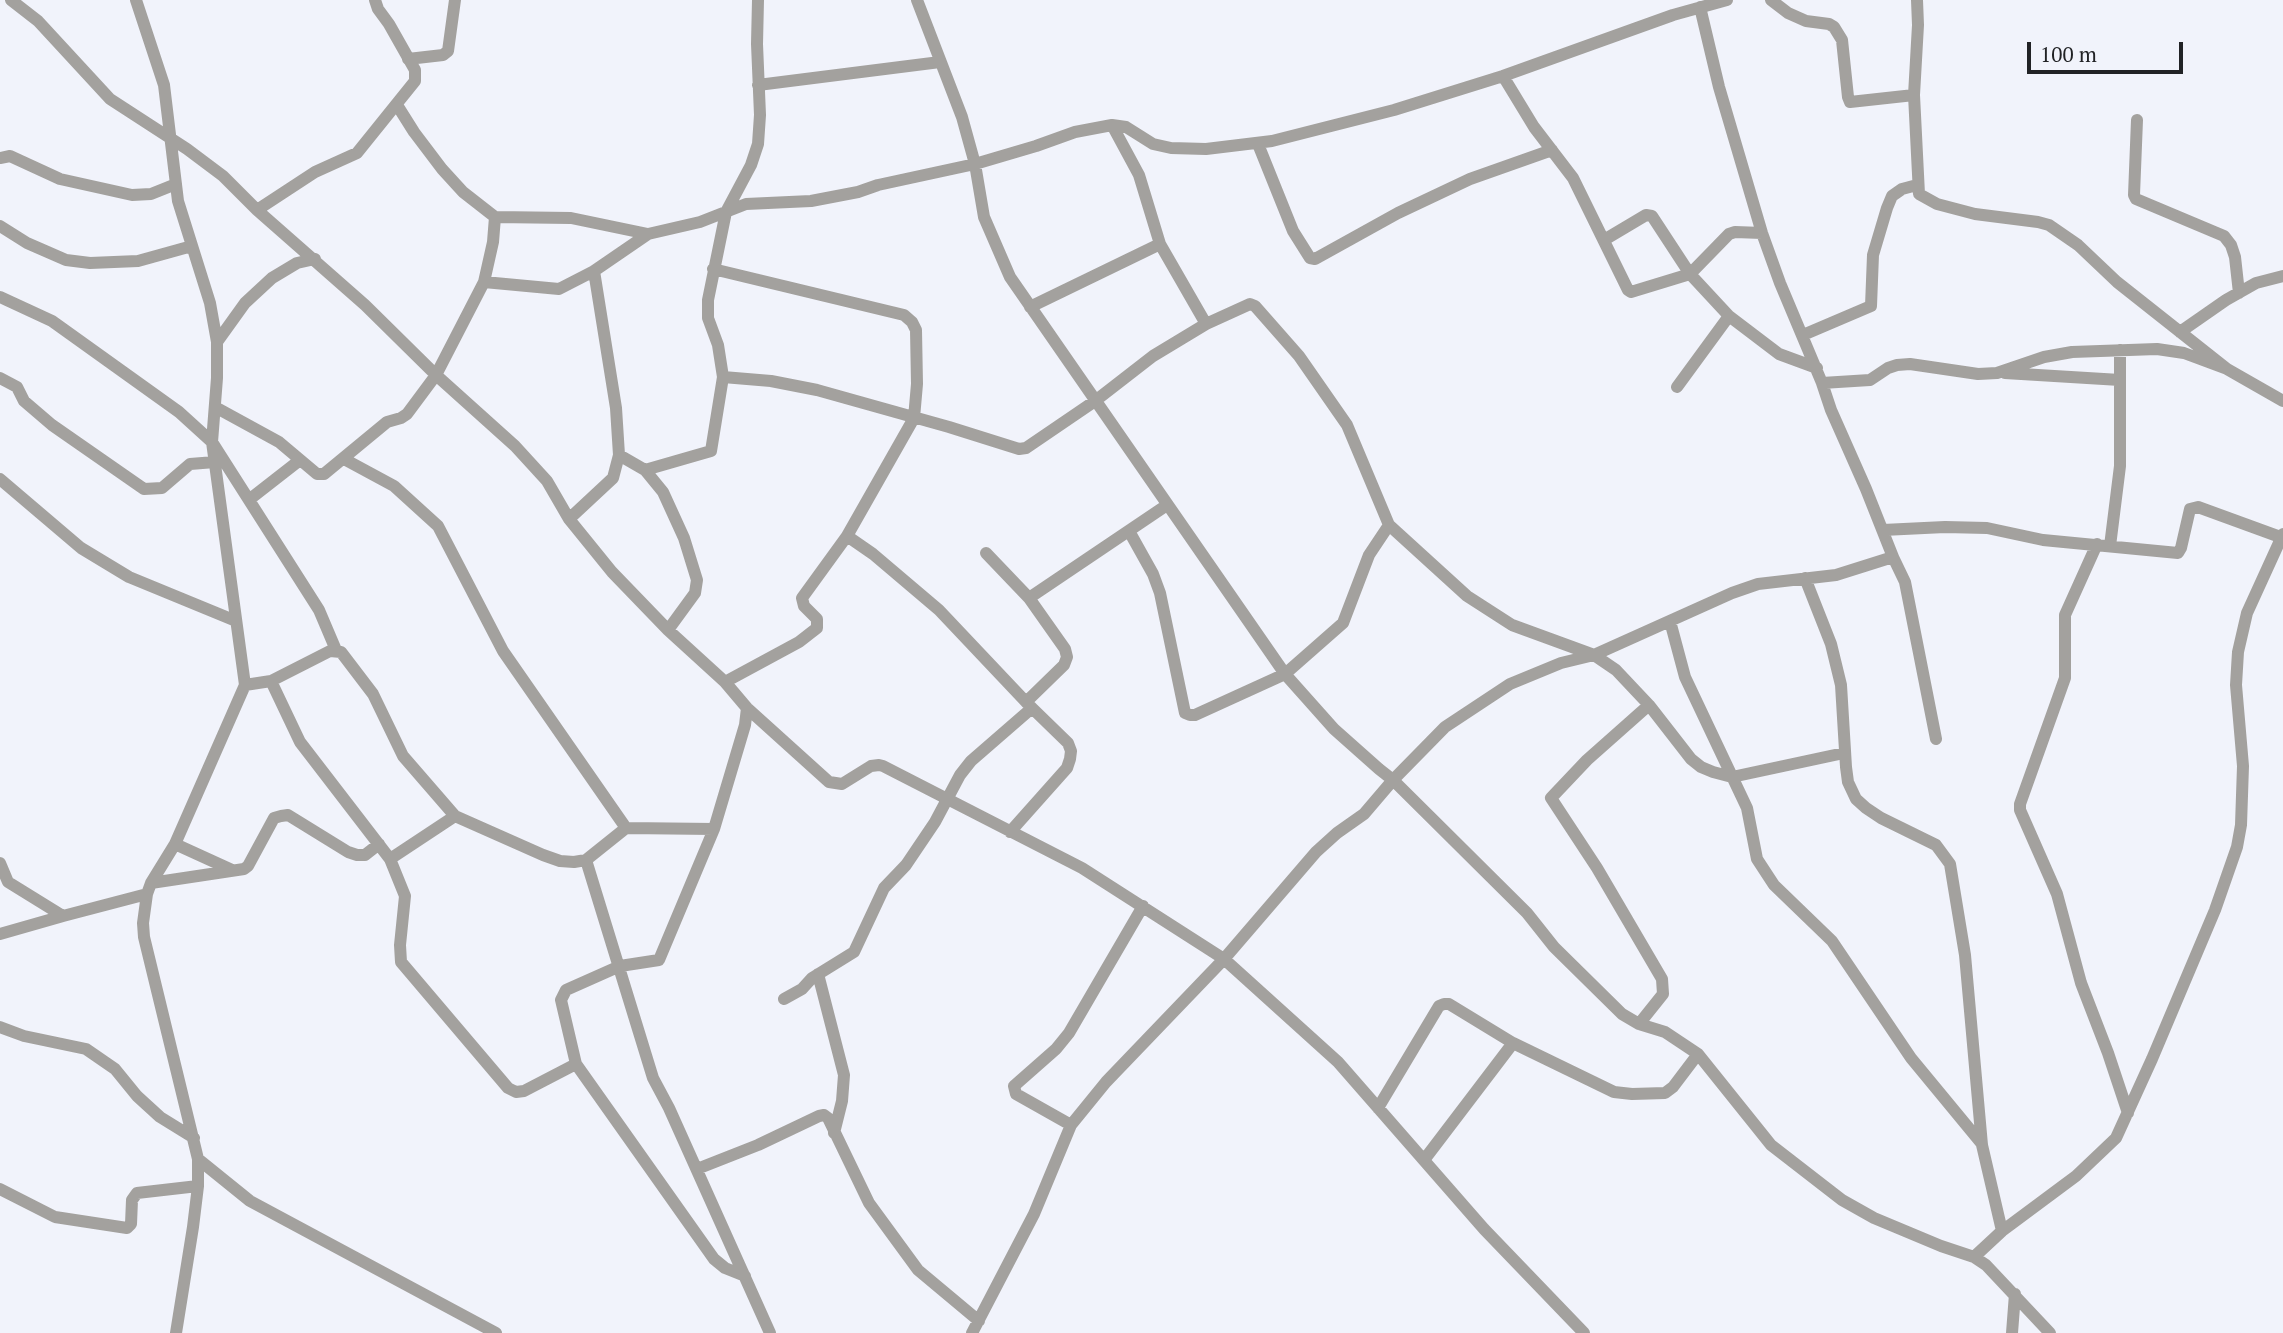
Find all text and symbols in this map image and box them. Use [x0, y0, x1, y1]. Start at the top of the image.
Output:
scale bar [2031, 28, 2187, 72]
text: 100 m [2040, 40, 2097, 68]

